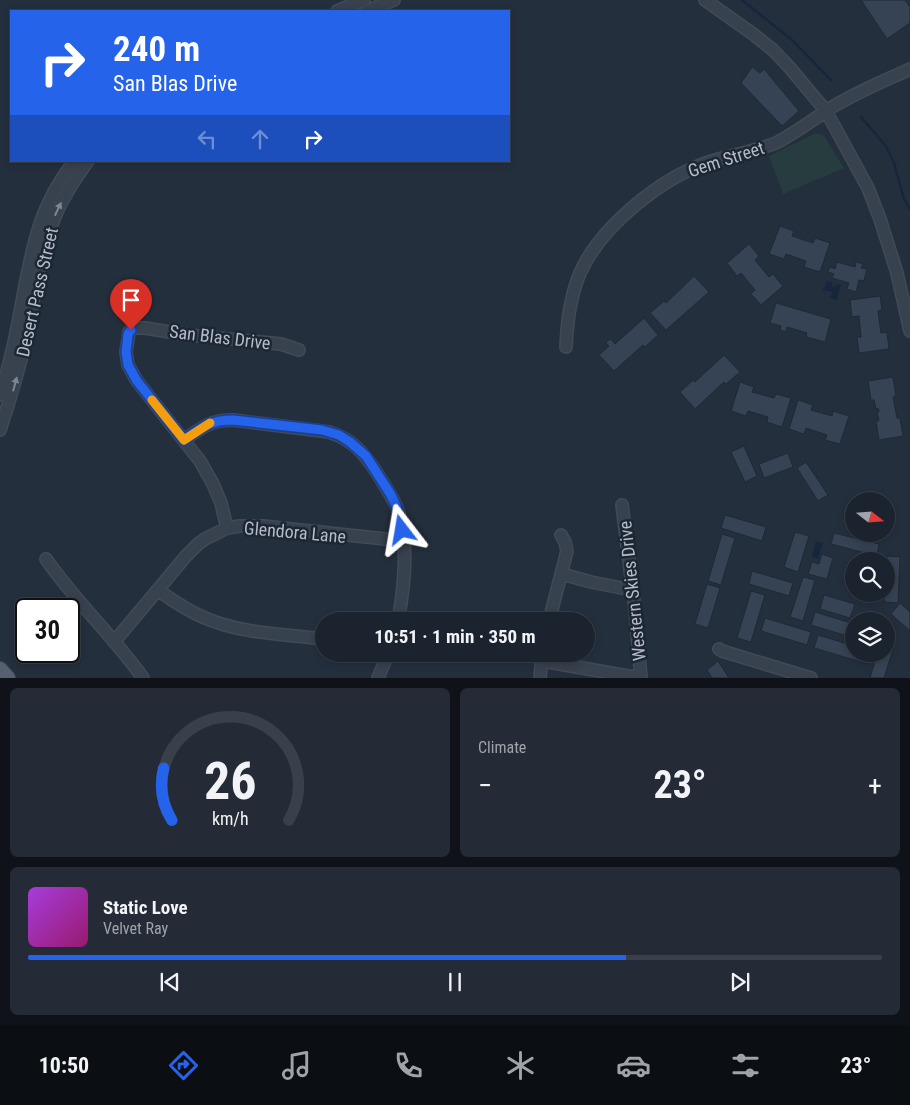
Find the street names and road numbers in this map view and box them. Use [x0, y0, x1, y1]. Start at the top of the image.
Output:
street label: Gem Street [685, 137, 767, 181]
street label: Desert Pass Street [12, 225, 62, 359]
street label: San Blas Drive [168, 320, 272, 354]
street label: Glendora Lane [243, 517, 347, 547]
street label: Western Skies Drive [614, 520, 650, 662]

